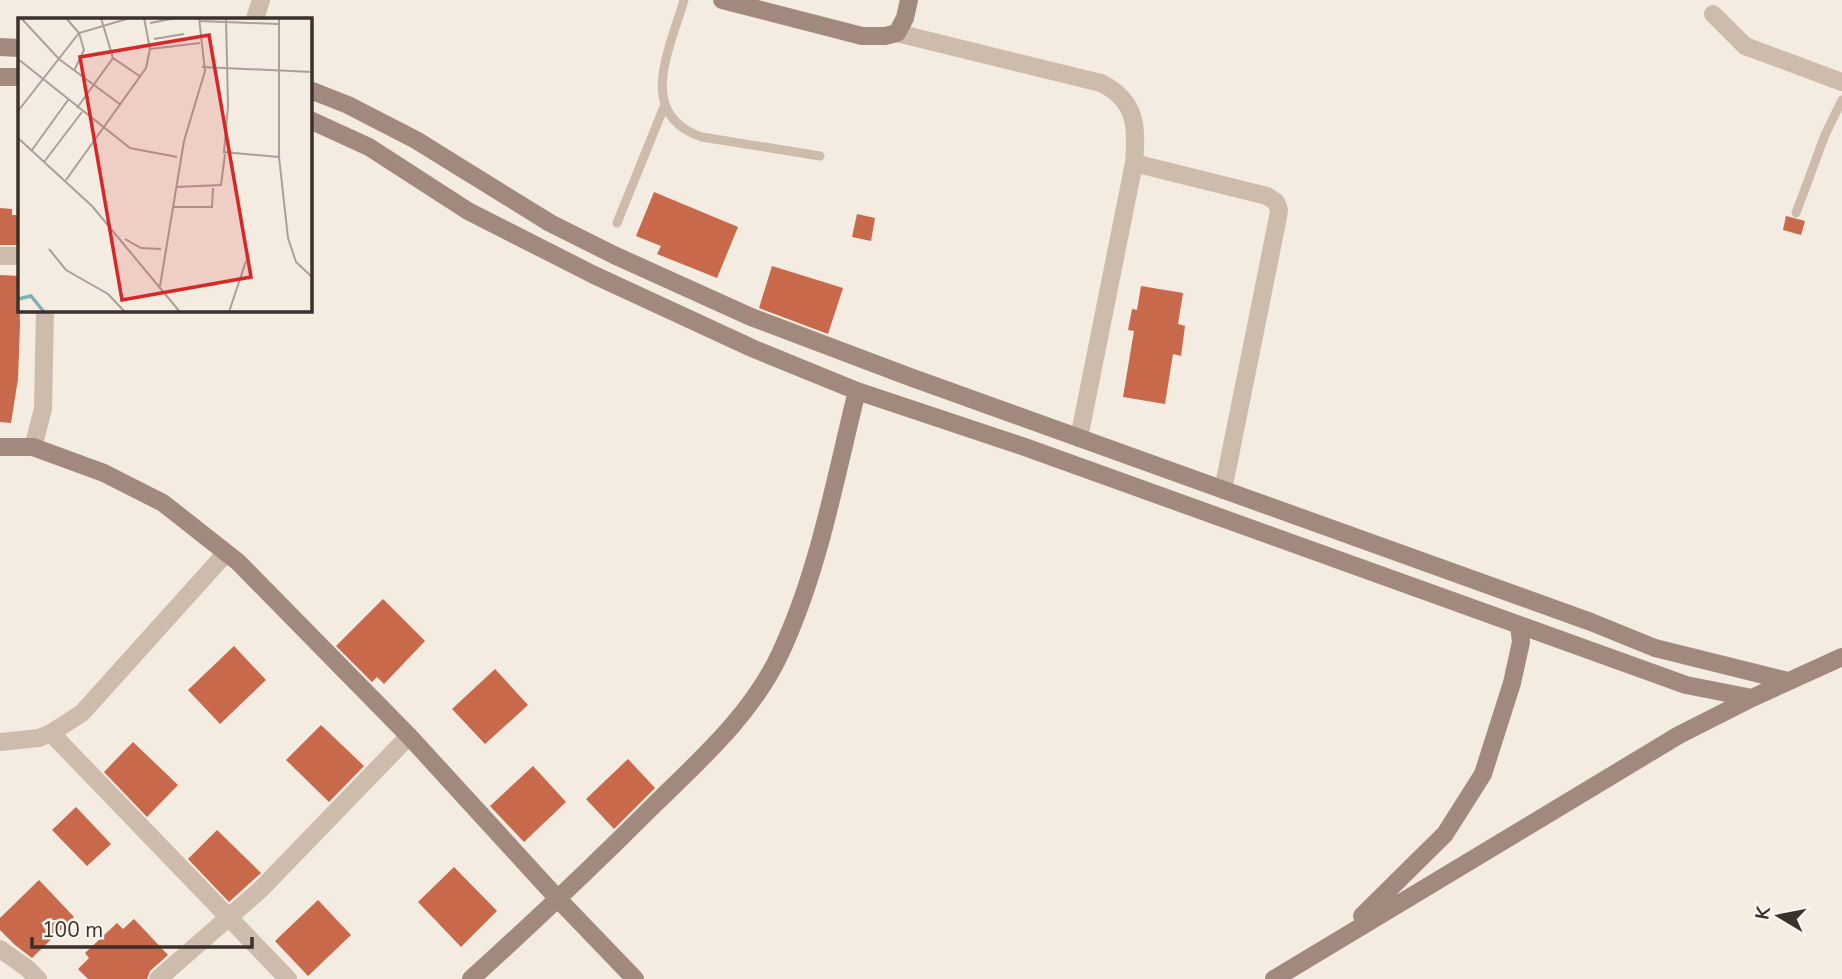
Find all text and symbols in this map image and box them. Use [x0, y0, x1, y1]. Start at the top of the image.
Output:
inset map [18, 18, 312, 312]
north arrow [1744, 881, 1814, 951]
text: K [1749, 903, 1777, 922]
scale bar [32, 906, 252, 950]
text: 100 m [42, 916, 103, 944]

